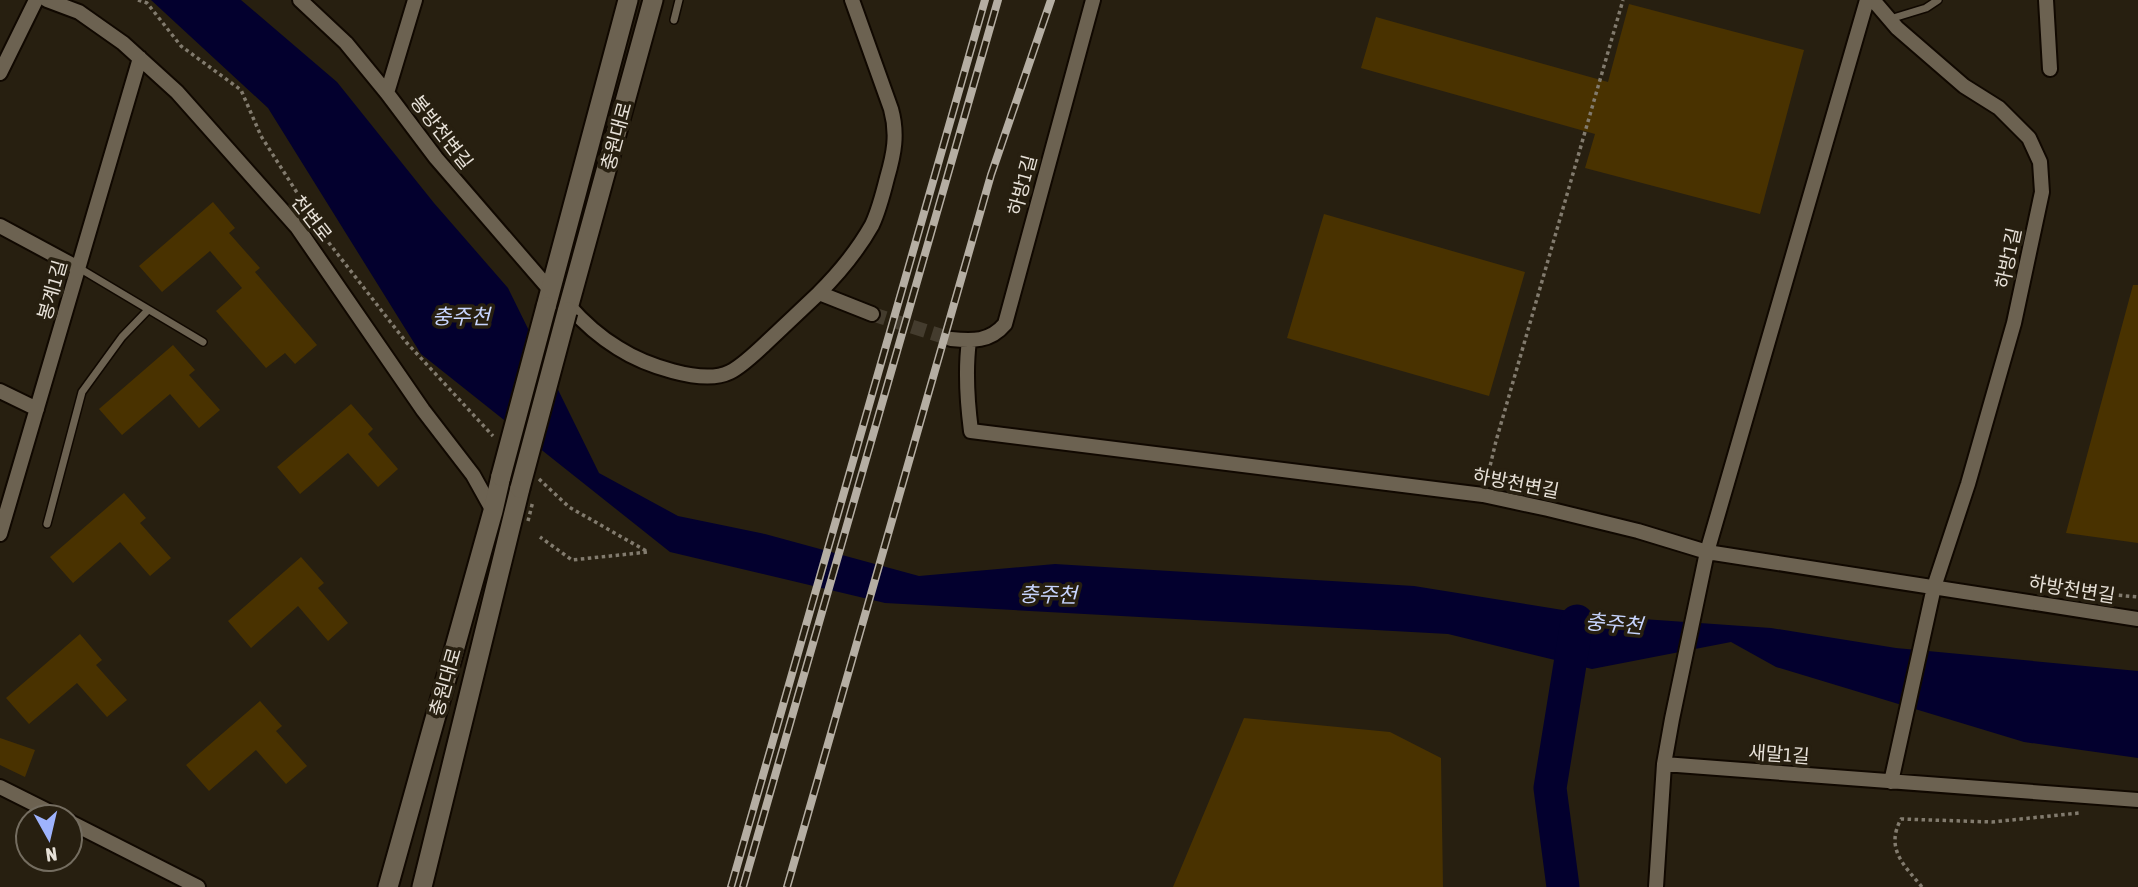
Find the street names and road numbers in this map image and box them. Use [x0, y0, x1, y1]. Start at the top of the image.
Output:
street label: 봉방천변길 [406, 91, 478, 173]
street label: 충원대로 [596, 99, 636, 173]
street label: 하방1길 [1003, 153, 1041, 217]
street label: 천변로 [287, 191, 337, 245]
street label: 하방1길 [1991, 226, 2025, 290]
street label: 봉계1길 [33, 257, 71, 323]
street label: 하방천변길 [1471, 464, 1561, 502]
street label: 하방천변길 [2027, 571, 2117, 607]
street label: 충원대로 [425, 645, 465, 719]
street label: 새말1길 [1748, 741, 1810, 767]

